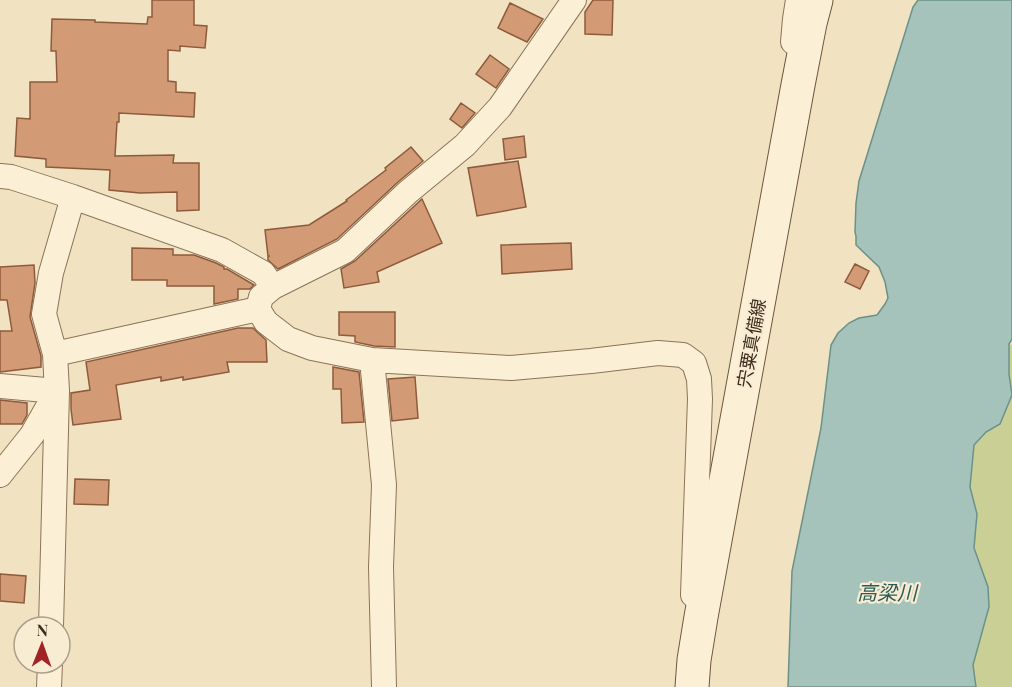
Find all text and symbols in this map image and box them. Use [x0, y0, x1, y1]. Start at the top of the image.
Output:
street label: 宍粟真備線 [731, 297, 771, 389]
water label: 高梁川 [857, 578, 919, 605]
north arrow [12, 615, 72, 675]
text: N [36, 619, 49, 640]

